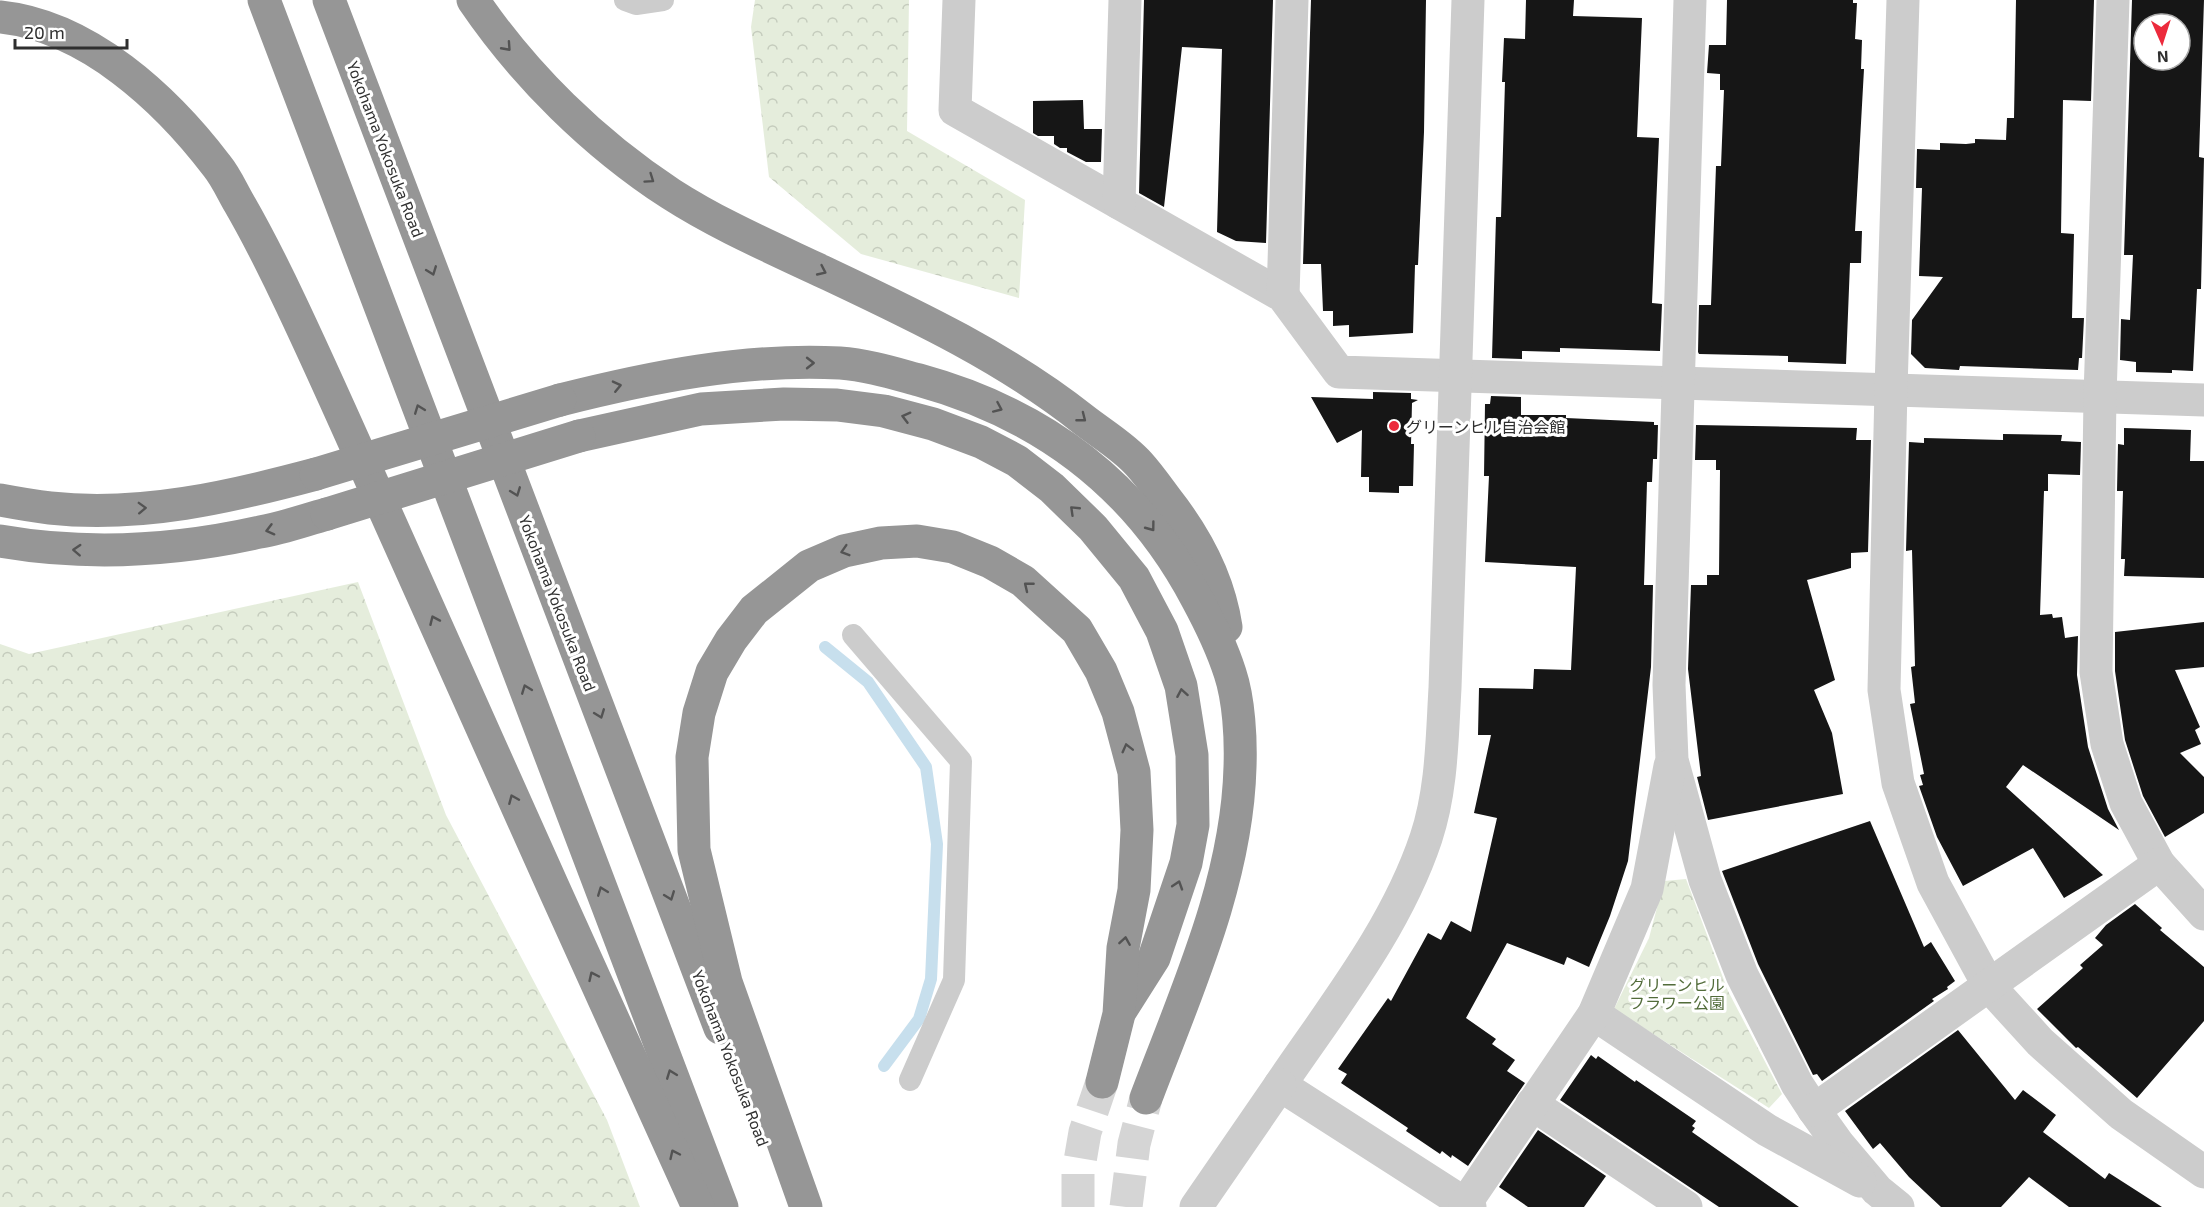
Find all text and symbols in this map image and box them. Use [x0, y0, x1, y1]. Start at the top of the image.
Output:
scale bar [15, 12, 128, 50]
north arrow [2132, 12, 2192, 72]
text: 20 m [24, 21, 65, 43]
one-way arrow [500, 40, 511, 51]
text: N [2157, 48, 2169, 67]
street label: Yokohama Yokosuka Road [344, 58, 428, 240]
one-way arrow [644, 172, 655, 183]
one-way arrow [425, 264, 437, 275]
one-way arrow [815, 264, 826, 276]
one-way arrow [806, 357, 815, 369]
one-way arrow [612, 381, 622, 394]
one-way arrow [992, 401, 1003, 413]
one-way arrow [414, 404, 427, 415]
one-way arrow [1075, 411, 1086, 422]
one-way arrow [901, 412, 912, 424]
place label: グリーンヒル自治会館 [1406, 417, 1565, 436]
marker: グリーンヒル自治会館 [1387, 419, 1401, 433]
one-way arrow [509, 486, 521, 497]
one-way arrow [137, 502, 146, 515]
one-way arrow [1071, 506, 1082, 517]
street label: Yokohama Yokosuka Road [516, 512, 600, 694]
one-way arrow [1143, 520, 1154, 531]
one-way arrow [266, 522, 276, 535]
one-way arrow [73, 543, 82, 556]
one-way arrow [840, 544, 851, 557]
one-way arrow [1024, 583, 1035, 594]
one-way arrow [429, 616, 441, 627]
one-way arrow [520, 685, 533, 695]
one-way arrow [1176, 688, 1189, 698]
one-way arrow [593, 708, 606, 719]
one-way arrow [1122, 743, 1135, 753]
one-way arrow [508, 794, 520, 805]
one-way arrow [1171, 880, 1184, 891]
one-way arrow [597, 887, 610, 897]
one-way arrow [662, 890, 675, 901]
one-way arrow [1118, 937, 1130, 946]
street label: Yokohama Yokosuka Road [689, 967, 773, 1149]
one-way arrow [588, 972, 600, 983]
park label: グリーンヒル フラワー公園 [1629, 975, 1725, 1012]
one-way arrow [666, 1069, 679, 1080]
one-way arrow [669, 1149, 681, 1160]

